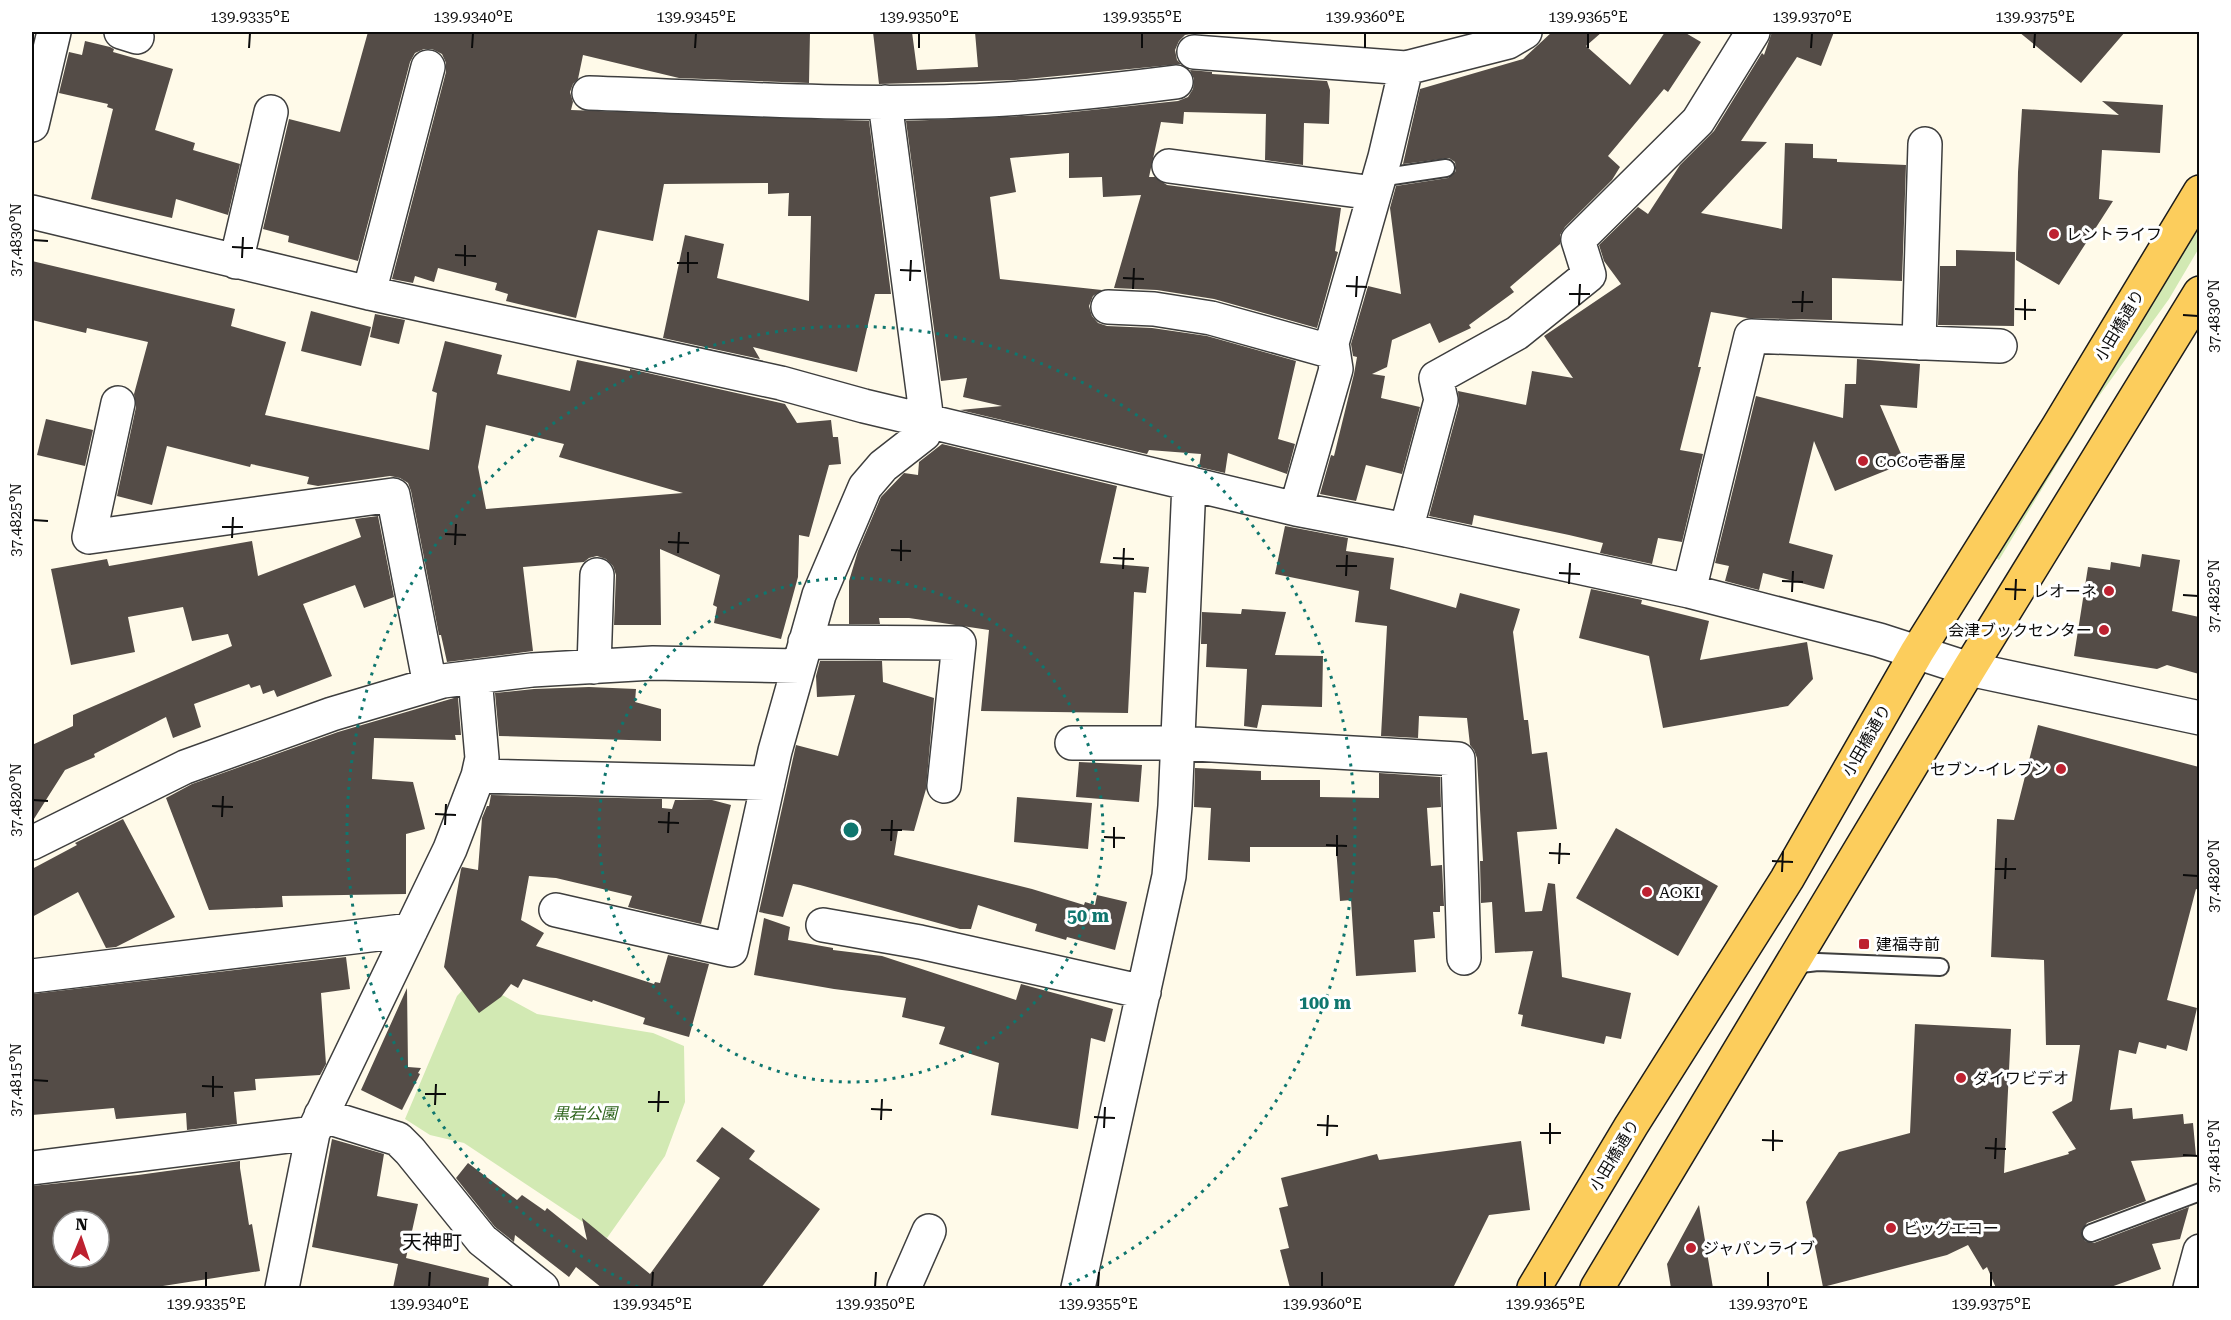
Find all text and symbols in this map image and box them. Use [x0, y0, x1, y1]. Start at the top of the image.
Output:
text: 139.9335°E [210, 8, 290, 26]
text: 139.9340°E [433, 8, 513, 26]
text: 139.9345°E [656, 8, 736, 26]
text: 139.9350°E [879, 8, 959, 26]
text: 139.9355°E [1102, 8, 1182, 26]
text: 139.9360°E [1325, 8, 1405, 26]
text: 139.9365°E [1548, 8, 1628, 26]
text: 139.9370°E [1772, 8, 1852, 26]
text: 139.9375°E [1995, 8, 2075, 26]
text: 37.4830°N [7, 203, 25, 277]
place label: レントライフ [2066, 225, 2162, 244]
marker: レントライフ [2047, 227, 2061, 241]
text: 37.4830°N [2205, 279, 2223, 353]
street label: 小田橋通り [2091, 286, 2148, 364]
place label: CoCo壱番屋 [1875, 452, 1966, 471]
marker: CoCo壱番屋 [1856, 454, 1870, 468]
text: 37.4825°N [7, 483, 25, 557]
text: 37.4825°N [2205, 559, 2223, 633]
place label: レオーネ [2033, 582, 2097, 601]
marker: レオーネ [2102, 584, 2116, 598]
place label: 会津ブックセンター [1948, 621, 2092, 640]
marker: 会津ブックセンター [2097, 623, 2111, 637]
street label: 小田橋通り [1838, 701, 1895, 780]
place label: セブン-イレブン [1930, 760, 2049, 779]
marker: セブン-イレブン [2054, 762, 2068, 776]
text: 37.4820°N [7, 763, 25, 837]
centre of rings [841, 820, 861, 840]
text: 37.4820°N [2205, 839, 2223, 913]
place label: AOKI [1659, 883, 1700, 902]
marker: AOKI [1640, 885, 1654, 899]
text: 50 m [1067, 905, 1110, 926]
place label: 建福寺前 [1876, 935, 1940, 954]
marker: 建福寺前 [1857, 937, 1871, 951]
text: 100 m [1299, 992, 1352, 1013]
text: 37.4815°N [7, 1043, 25, 1117]
place label: ダイワビデオ [1973, 1069, 2069, 1088]
marker: ダイワビデオ [1954, 1071, 1968, 1085]
park label: 黒岩公園 [553, 1104, 619, 1123]
street label: 小田橋通り [1586, 1116, 1643, 1194]
text: 37.4815°N [2205, 1119, 2223, 1193]
north arrow [51, 1209, 111, 1269]
text: N [75, 1215, 88, 1234]
place label: ビッグエコー [1903, 1219, 1999, 1238]
marker: ビッグエコー [1884, 1221, 1898, 1235]
district label: 天神町 [402, 1230, 462, 1254]
place label: ジャパンライブ [1703, 1239, 1815, 1258]
marker: ジャパンライブ [1684, 1241, 1698, 1255]
text: 139.9335°E [166, 1295, 246, 1313]
text: 139.9340°E [389, 1295, 469, 1313]
text: 139.9345°E [612, 1295, 692, 1313]
text: 139.9350°E [835, 1295, 915, 1313]
text: 139.9355°E [1058, 1295, 1138, 1313]
text: 139.9360°E [1282, 1295, 1362, 1313]
text: 139.9365°E [1505, 1295, 1585, 1313]
text: 139.9370°E [1728, 1295, 1808, 1313]
text: 139.9375°E [1951, 1295, 2031, 1313]

